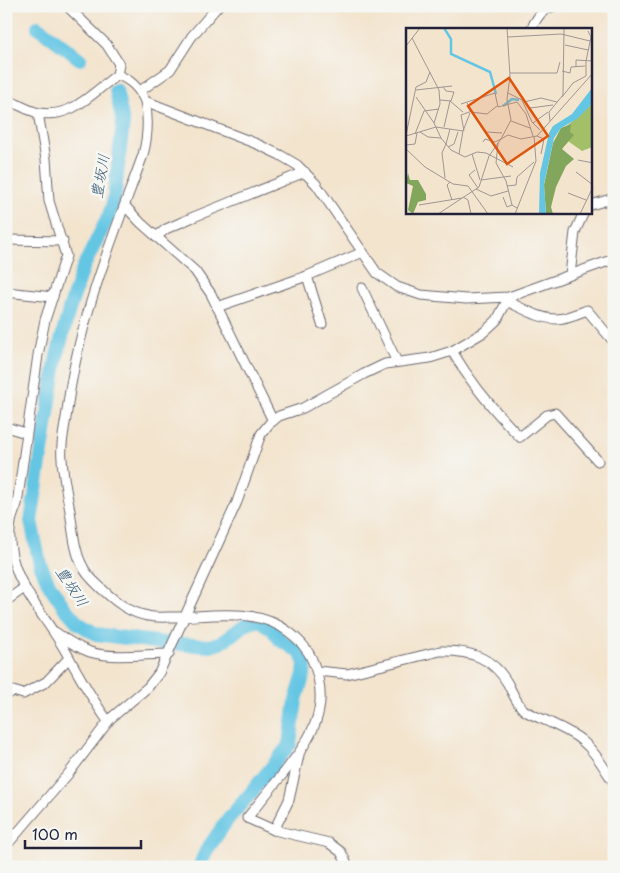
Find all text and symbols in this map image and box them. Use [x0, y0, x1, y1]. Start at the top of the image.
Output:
inset map [406, 28, 592, 214]
water label: 豊坂川 [84, 152, 114, 200]
water label: 豊坂川 [51, 561, 95, 611]
scale bar [25, 818, 141, 850]
text: 100 m [32, 822, 78, 845]

